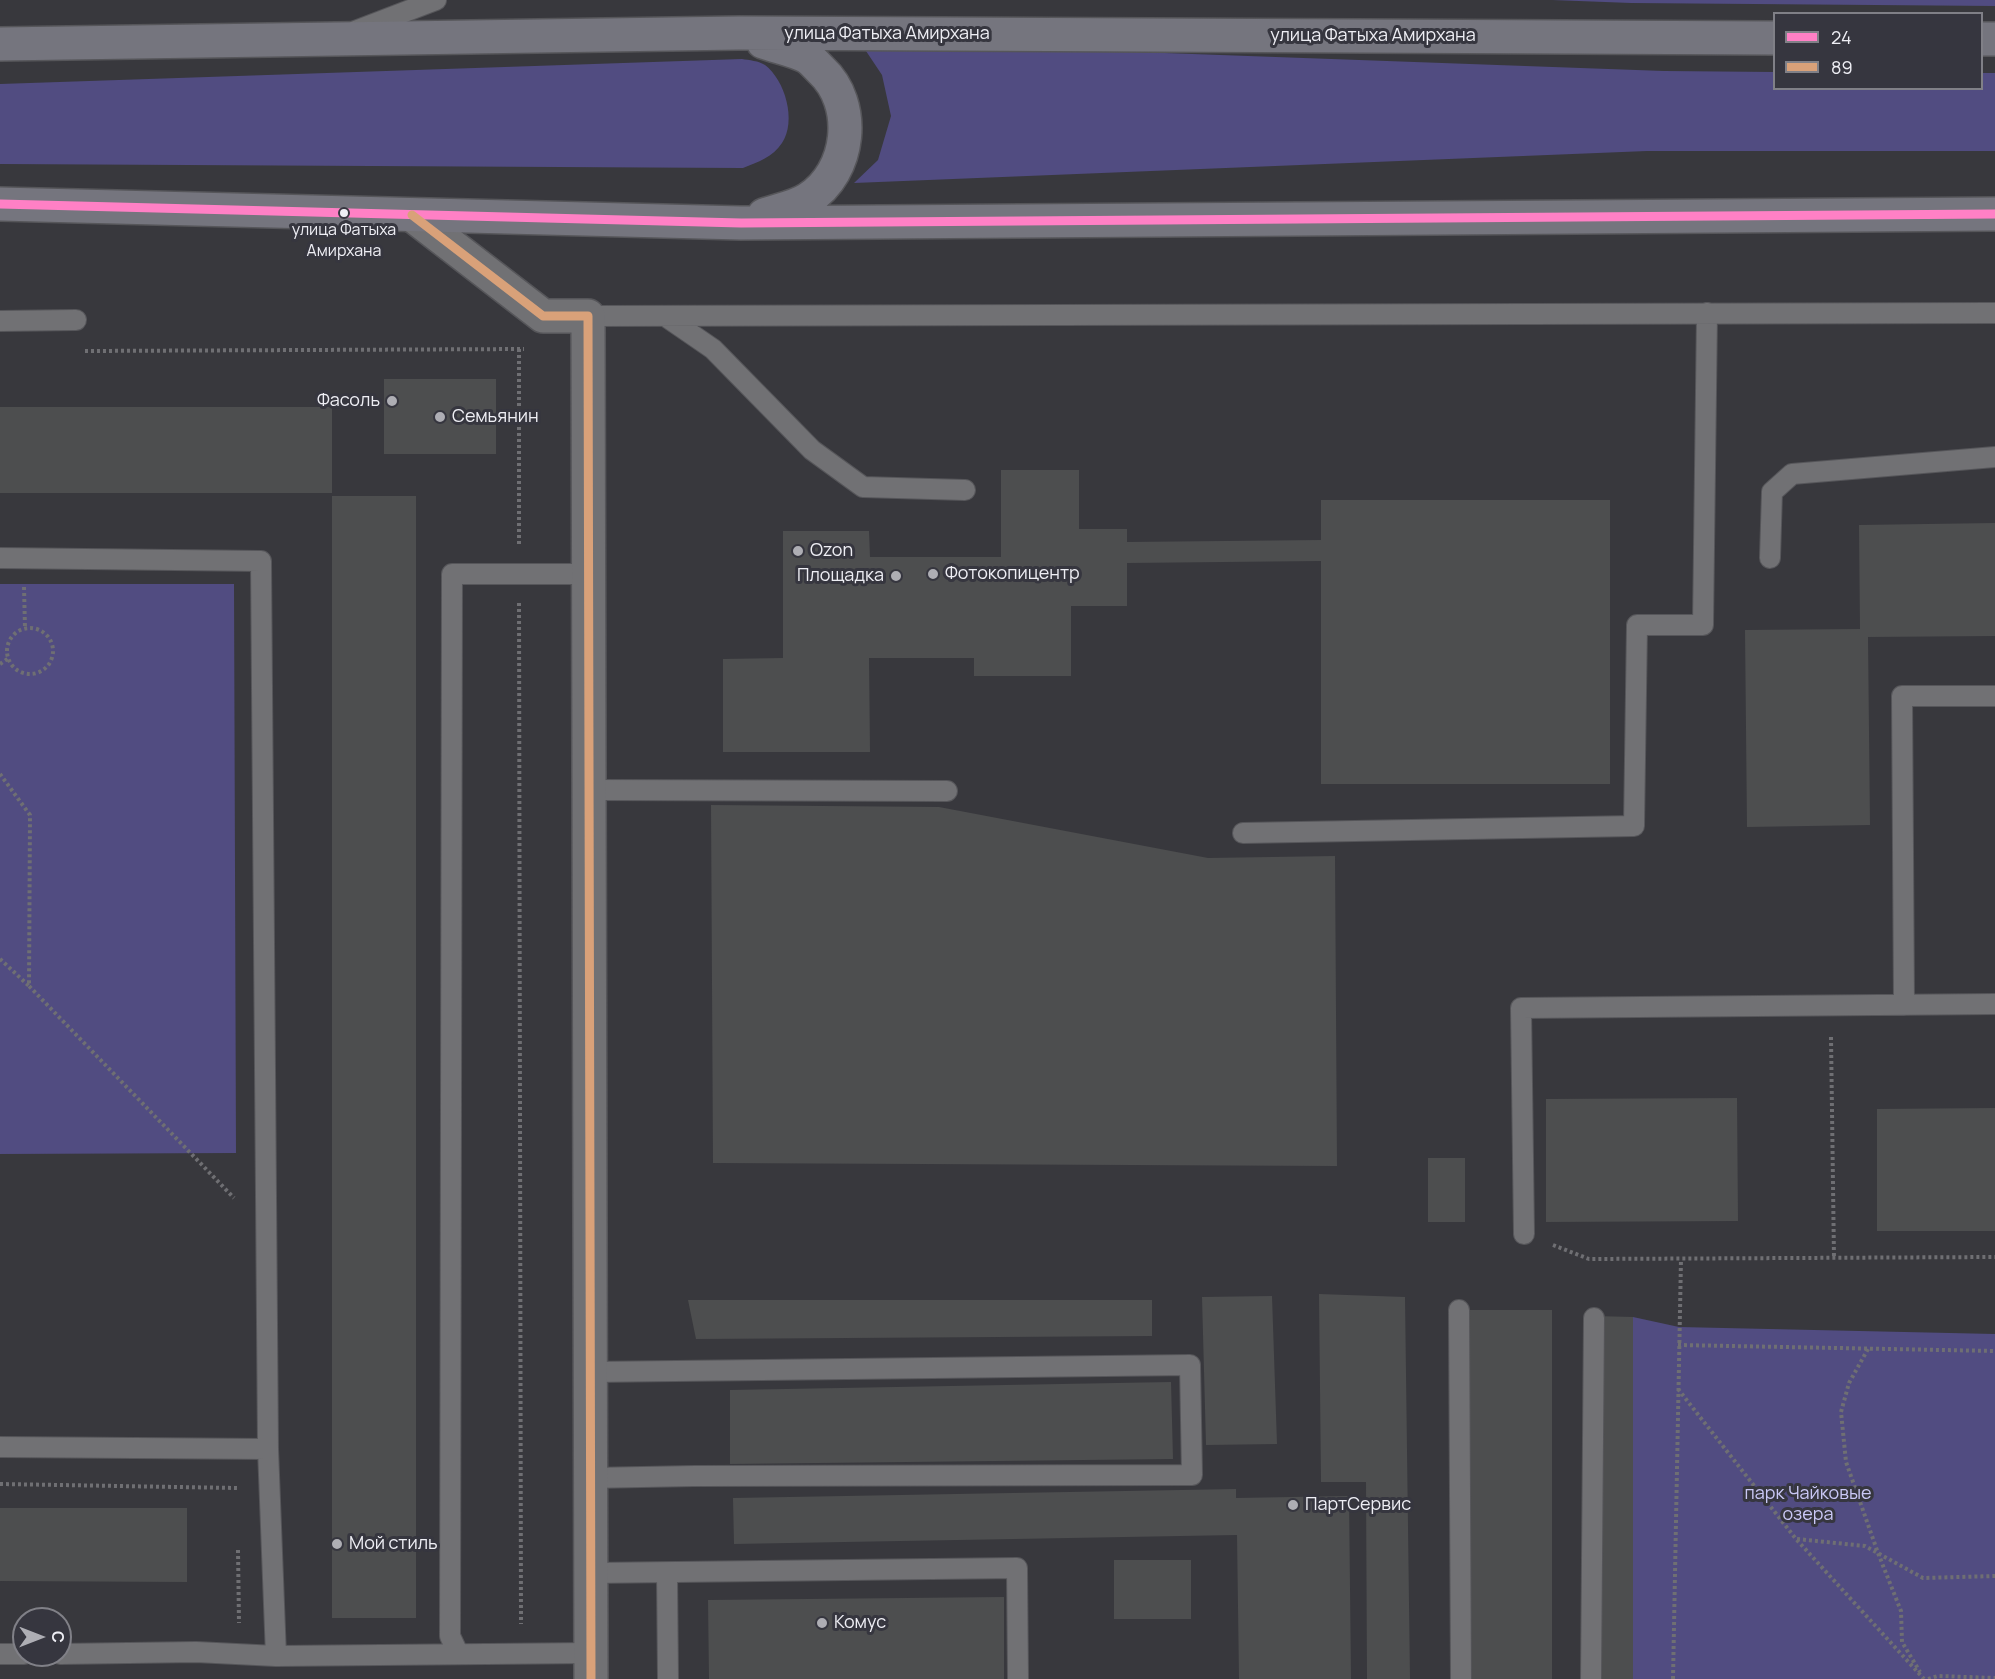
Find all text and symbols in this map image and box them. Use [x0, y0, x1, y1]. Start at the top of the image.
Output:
legend [1773, 12, 1983, 90]
street label: улица Фатыха Амирхана [784, 23, 990, 45]
street label: улица Фатыха Амирхана [1270, 25, 1476, 47]
text: 24 [1831, 25, 1852, 49]
text: 89 [1831, 55, 1853, 79]
marker: улица Фатыха Амирхана [338, 207, 350, 219]
place label: улица Фатыха Амирхана [292, 221, 396, 259]
place label: Фасоль [317, 390, 380, 412]
marker: Фасоль [385, 394, 399, 408]
place label: Семьянин [452, 406, 539, 428]
marker: Семьянин [433, 410, 447, 424]
place label: Ozon [810, 540, 853, 562]
marker: Ozon [791, 544, 805, 558]
place label: Фотокопицентр [945, 563, 1080, 585]
place label: Площадка [797, 565, 884, 587]
marker: Фотокопицентр [926, 567, 940, 581]
marker: Площадка [889, 569, 903, 583]
park label: парк Чайковые озера [1745, 1483, 1871, 1526]
place label: ПартСервис [1305, 1494, 1411, 1516]
marker: ПартСервис [1286, 1498, 1300, 1512]
place label: Мой стиль [349, 1533, 438, 1555]
marker: Мой стиль [330, 1537, 344, 1551]
north arrow [12, 1607, 72, 1667]
place label: Комус [834, 1612, 886, 1634]
marker: Комус [815, 1616, 829, 1630]
text: С [47, 1631, 69, 1643]

